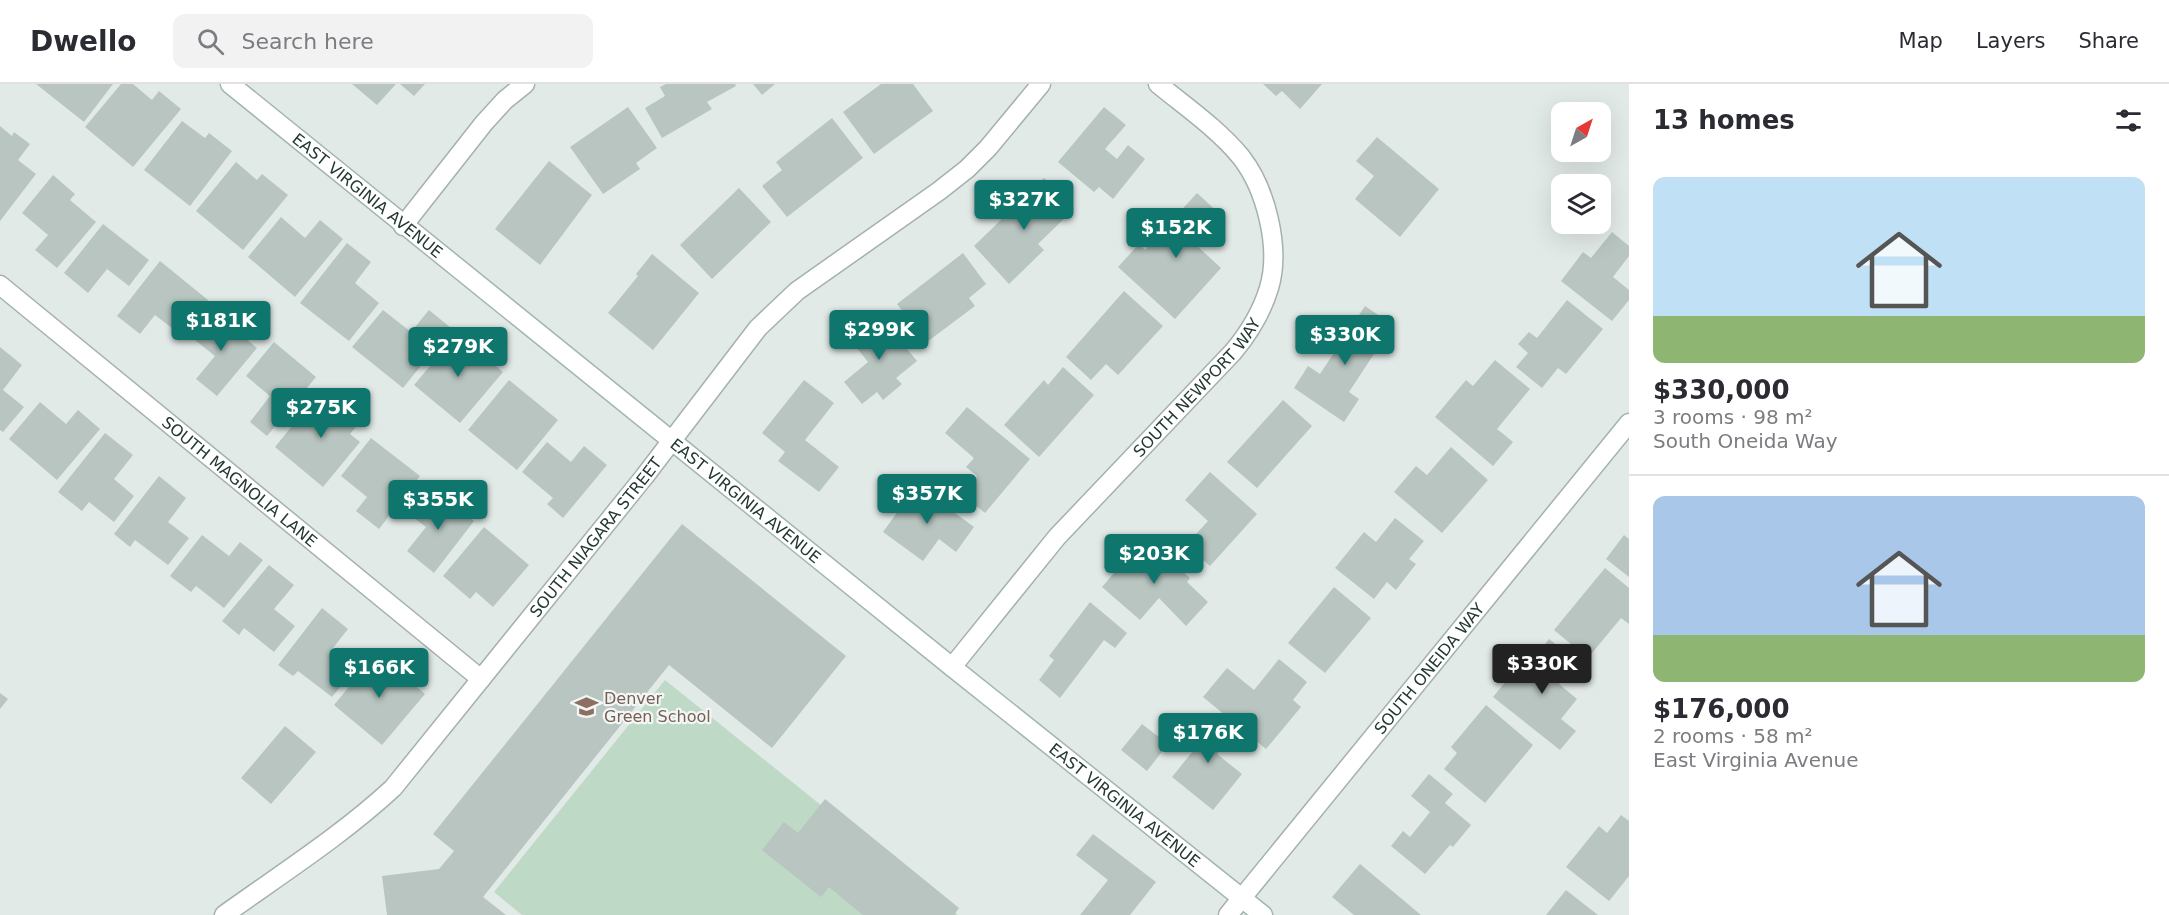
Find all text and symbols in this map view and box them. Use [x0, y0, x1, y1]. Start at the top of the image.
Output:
search box [173, 14, 593, 68]
text: Dwello [30, 25, 137, 58]
icon: search [194, 25, 227, 58]
text: Search here [242, 29, 374, 54]
text: Map [1899, 29, 1943, 53]
text: Layers [1976, 29, 2045, 53]
text: Share [2078, 29, 2139, 53]
north arrow [1551, 102, 1611, 162]
map controls [1551, 102, 1611, 234]
icon: filters [2112, 104, 2145, 137]
text: 13 homes [1653, 105, 1795, 135]
street label: EAST VIRGINIA AVENUE [288, 129, 446, 262]
button: layers [1551, 174, 1611, 234]
pin: $327K [982, 180, 1066, 231]
text: $327K [988, 187, 1060, 211]
pin: $152K [1134, 208, 1218, 259]
text: $152K [1140, 215, 1212, 239]
icon: home [1845, 216, 1953, 324]
pin: $181K [179, 301, 263, 352]
text: $181K [185, 308, 257, 332]
pin: $299K [837, 310, 921, 361]
street label: SOUTH NEWPORT WAY [1129, 314, 1264, 461]
pin: $330K [1303, 315, 1387, 366]
text: $299K [843, 317, 915, 341]
text: $330K [1309, 322, 1381, 346]
pin: $279K [416, 327, 500, 378]
text: $279K [422, 334, 494, 358]
text: $330,000 [1653, 375, 1790, 405]
pin: $275K [279, 388, 363, 439]
text: $275K [285, 395, 357, 419]
text: 3 rooms · 98 m² [1653, 405, 1813, 429]
street label: SOUTH MAGNOLIA LANE [158, 413, 321, 551]
text: South Oneida Way [1653, 429, 1838, 453]
street label: EAST VIRGINIA AVENUE [667, 435, 824, 567]
street label: SOUTH NIAGARA STREET [526, 453, 666, 621]
pin: $357K [885, 474, 969, 525]
pin: $355K [396, 480, 480, 531]
text: $357K [891, 481, 963, 505]
text: $355K [402, 487, 474, 511]
pin: $203K [1112, 534, 1196, 585]
icon: home [1845, 535, 1953, 643]
text: $203K [1118, 541, 1190, 565]
street label: SOUTH ONEIDA WAY [1370, 599, 1488, 738]
pin: $330K [1500, 644, 1584, 695]
pin: $166K [337, 648, 421, 699]
text: $330K [1506, 651, 1578, 675]
text: $166K [343, 655, 415, 679]
place label: Denver Green School [604, 689, 711, 726]
school or university icon: Denver Green School [573, 694, 599, 720]
text: $176,000 [1653, 694, 1790, 724]
pin: $176K [1166, 713, 1250, 764]
text: $176K [1172, 720, 1244, 744]
text: 2 rooms · 58 m² [1653, 724, 1813, 748]
street label: EAST VIRGINIA AVENUE [1045, 739, 1204, 871]
text: East Virginia Avenue [1653, 748, 1859, 772]

